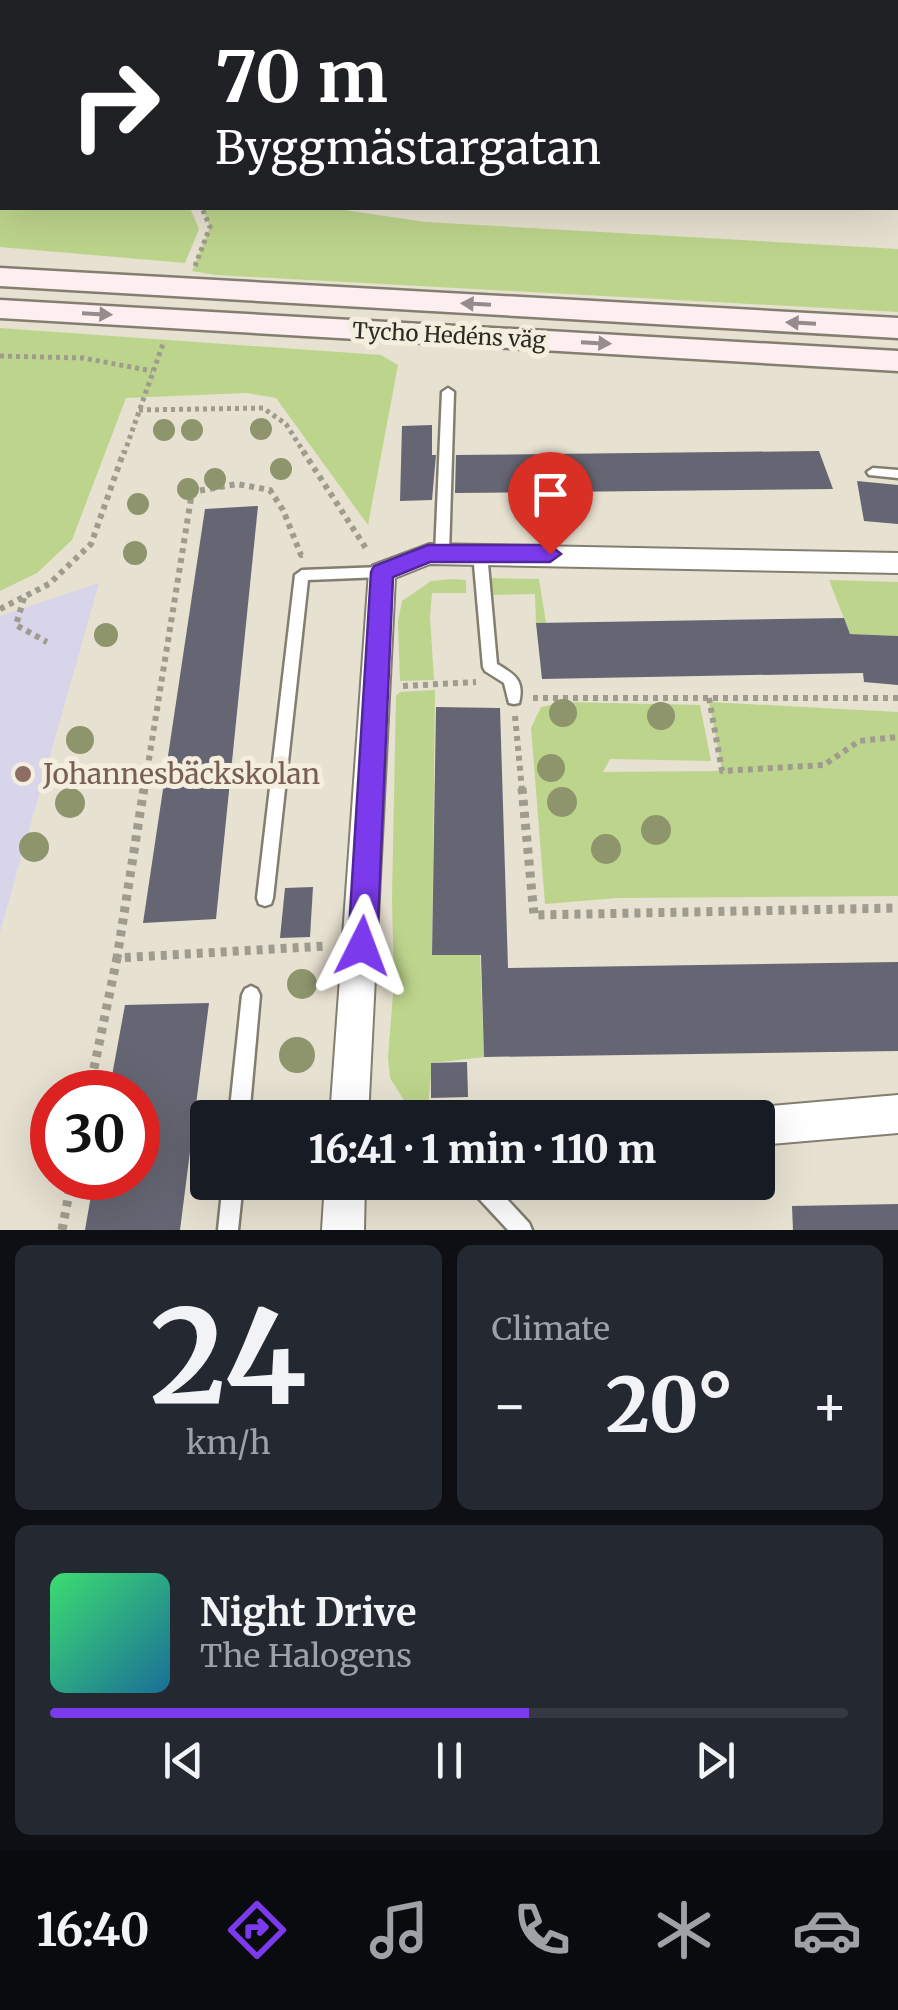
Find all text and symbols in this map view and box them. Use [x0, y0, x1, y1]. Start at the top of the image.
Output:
text: 70 m [215, 33, 388, 121]
icon: right [50, 40, 180, 170]
text: Byggmästargatan [215, 120, 601, 176]
one-way arrow [460, 296, 492, 312]
one-way arrow [82, 306, 114, 322]
one-way arrow [784, 315, 816, 331]
street label: Tycho Hedéns väg [352, 316, 546, 354]
one-way arrow [581, 335, 613, 351]
pin [508, 452, 593, 555]
icon: arrive [523, 467, 578, 522]
place label: Johannesbäckskolan [42, 756, 320, 792]
marker: Johannesbäckskolan [12, 763, 34, 785]
position arrow [310, 894, 414, 998]
speed limit sign: 30 [30, 1070, 160, 1200]
text: 16:41 · 1 min · 110 m [309, 1126, 656, 1173]
text: 24 [150, 1276, 307, 1439]
text: Climate [492, 1309, 610, 1349]
text: 20° [606, 1358, 734, 1452]
text: − [492, 1371, 528, 1440]
text: + [811, 1371, 848, 1440]
text: km/h [186, 1423, 271, 1463]
text: Night Drive [200, 1589, 417, 1636]
text: The Halogens [200, 1636, 412, 1676]
icon: previous [156, 1733, 211, 1788]
icon: pause [422, 1733, 477, 1788]
icon: next [688, 1733, 743, 1788]
icon: directions [222, 1895, 292, 1965]
icon: music [364, 1895, 434, 1965]
icon: phone [507, 1895, 577, 1965]
icon: climate [649, 1895, 719, 1965]
icon: car [792, 1895, 862, 1965]
text: 16:40 [36, 1902, 150, 1958]

